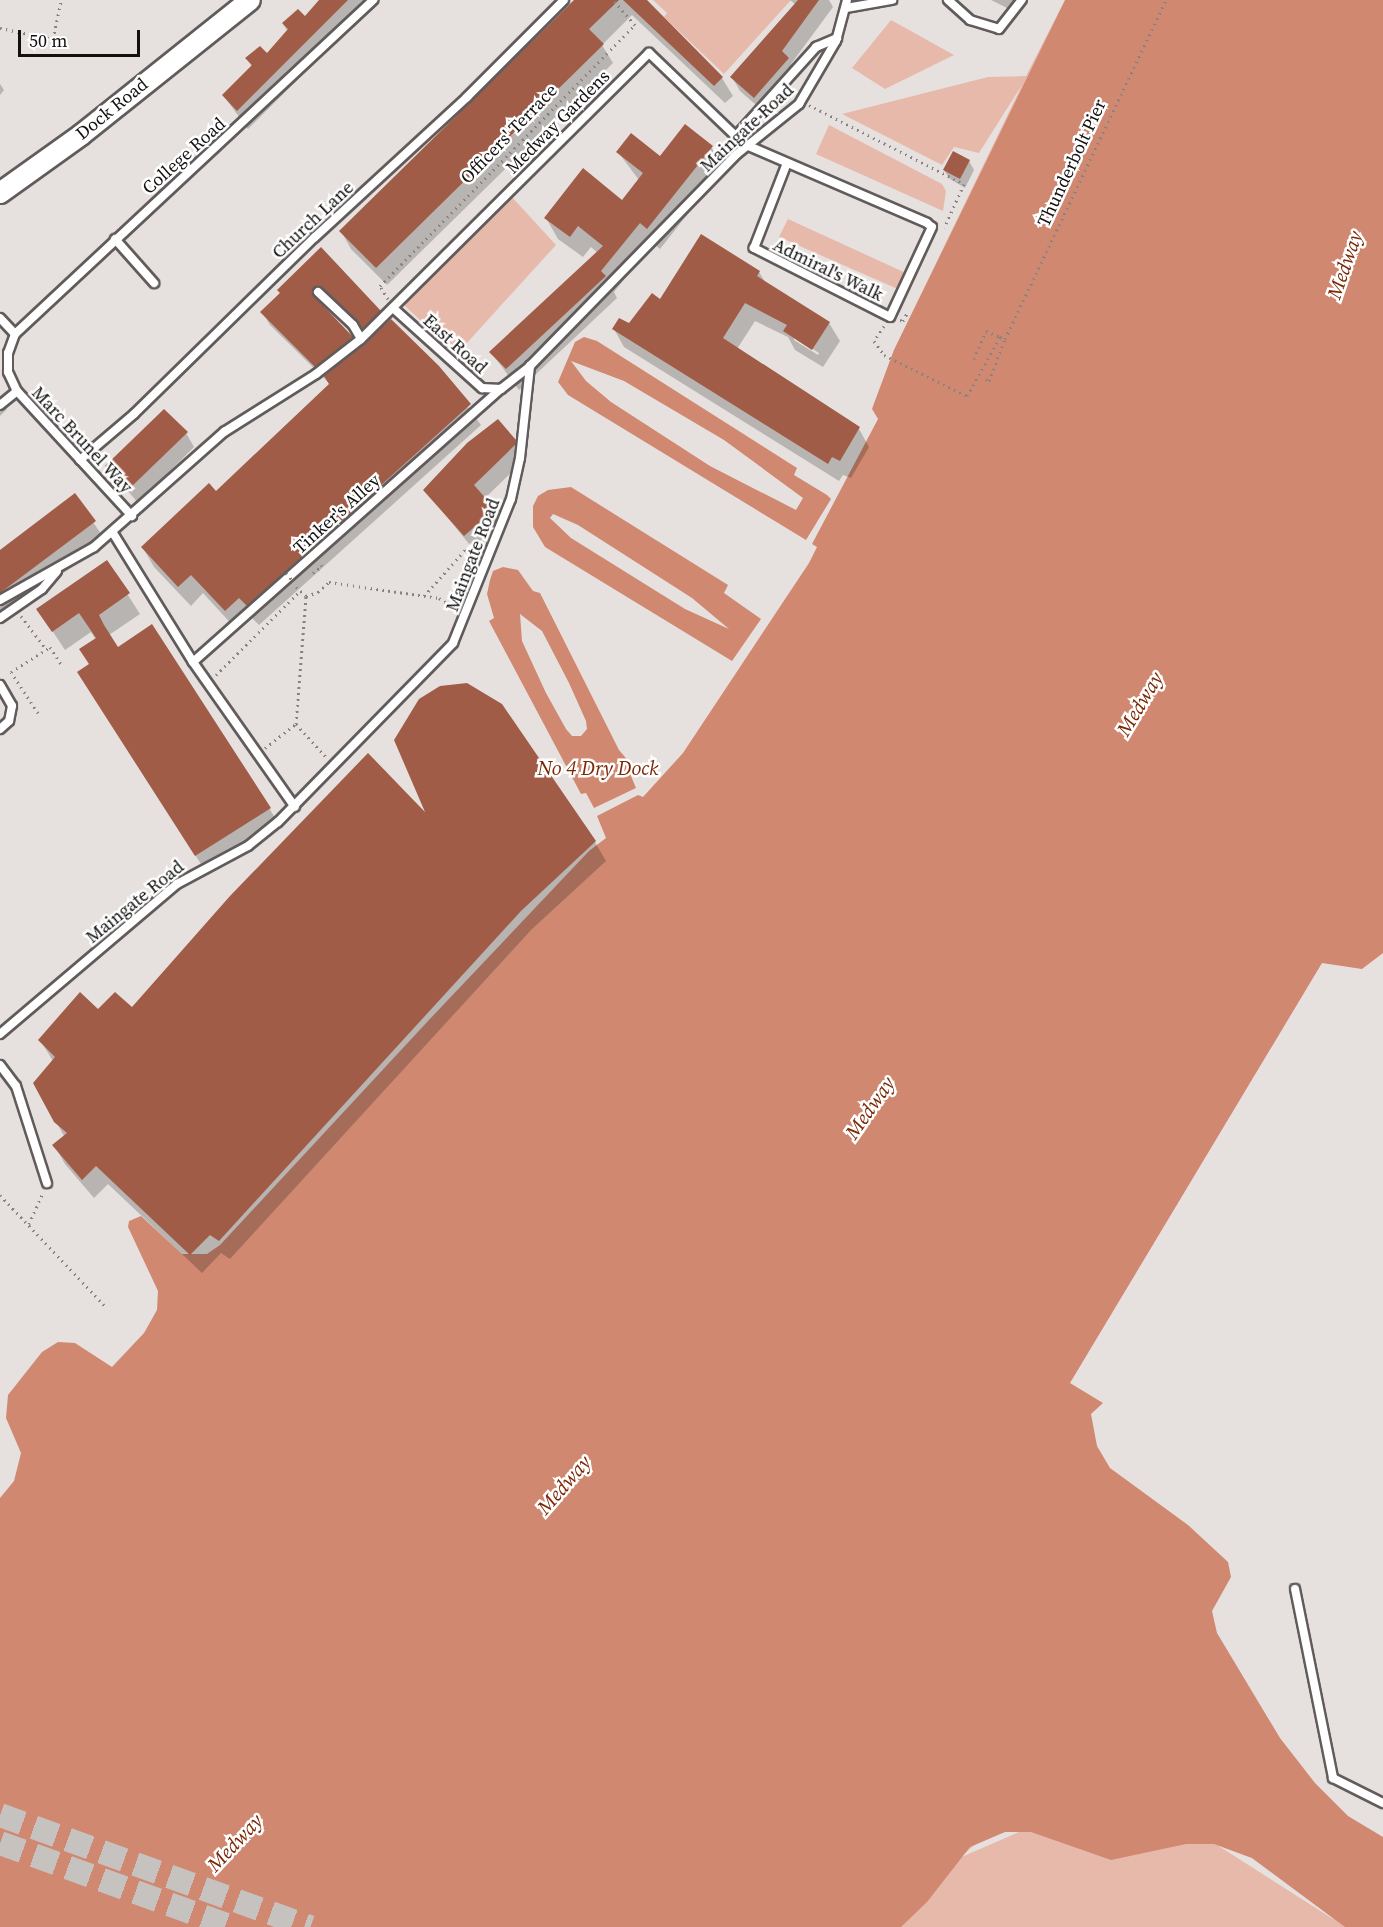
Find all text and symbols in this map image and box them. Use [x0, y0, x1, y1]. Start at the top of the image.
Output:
scale bar [21, 18, 142, 56]
text: 50 m [29, 28, 67, 53]
street label: Medway Gardens [502, 66, 614, 178]
street label: Dock Road [72, 74, 152, 144]
street label: Maingate Road [696, 79, 798, 177]
street label: Officers' Terrace [456, 80, 562, 188]
street label: Thunderbolt Pier [1033, 96, 1111, 230]
street label: College Road [138, 113, 230, 199]
street label: Church Lane [268, 177, 358, 263]
water label: Medway [1322, 228, 1368, 302]
street label: Admiral's Walk [769, 234, 887, 306]
street label: East Road [419, 310, 491, 378]
street label: Marc Brunel Way [27, 382, 137, 498]
street label: Tinker's Alley [289, 469, 385, 559]
street label: Maingate Road [442, 495, 504, 615]
water label: Medway [1112, 668, 1168, 740]
water label: No 4 Dry Dock [538, 756, 658, 780]
street label: Maingate Road [82, 856, 188, 948]
water label: Medway [840, 1072, 900, 1144]
water label: Medway [532, 1451, 596, 1519]
water label: Medway [202, 1809, 268, 1877]

